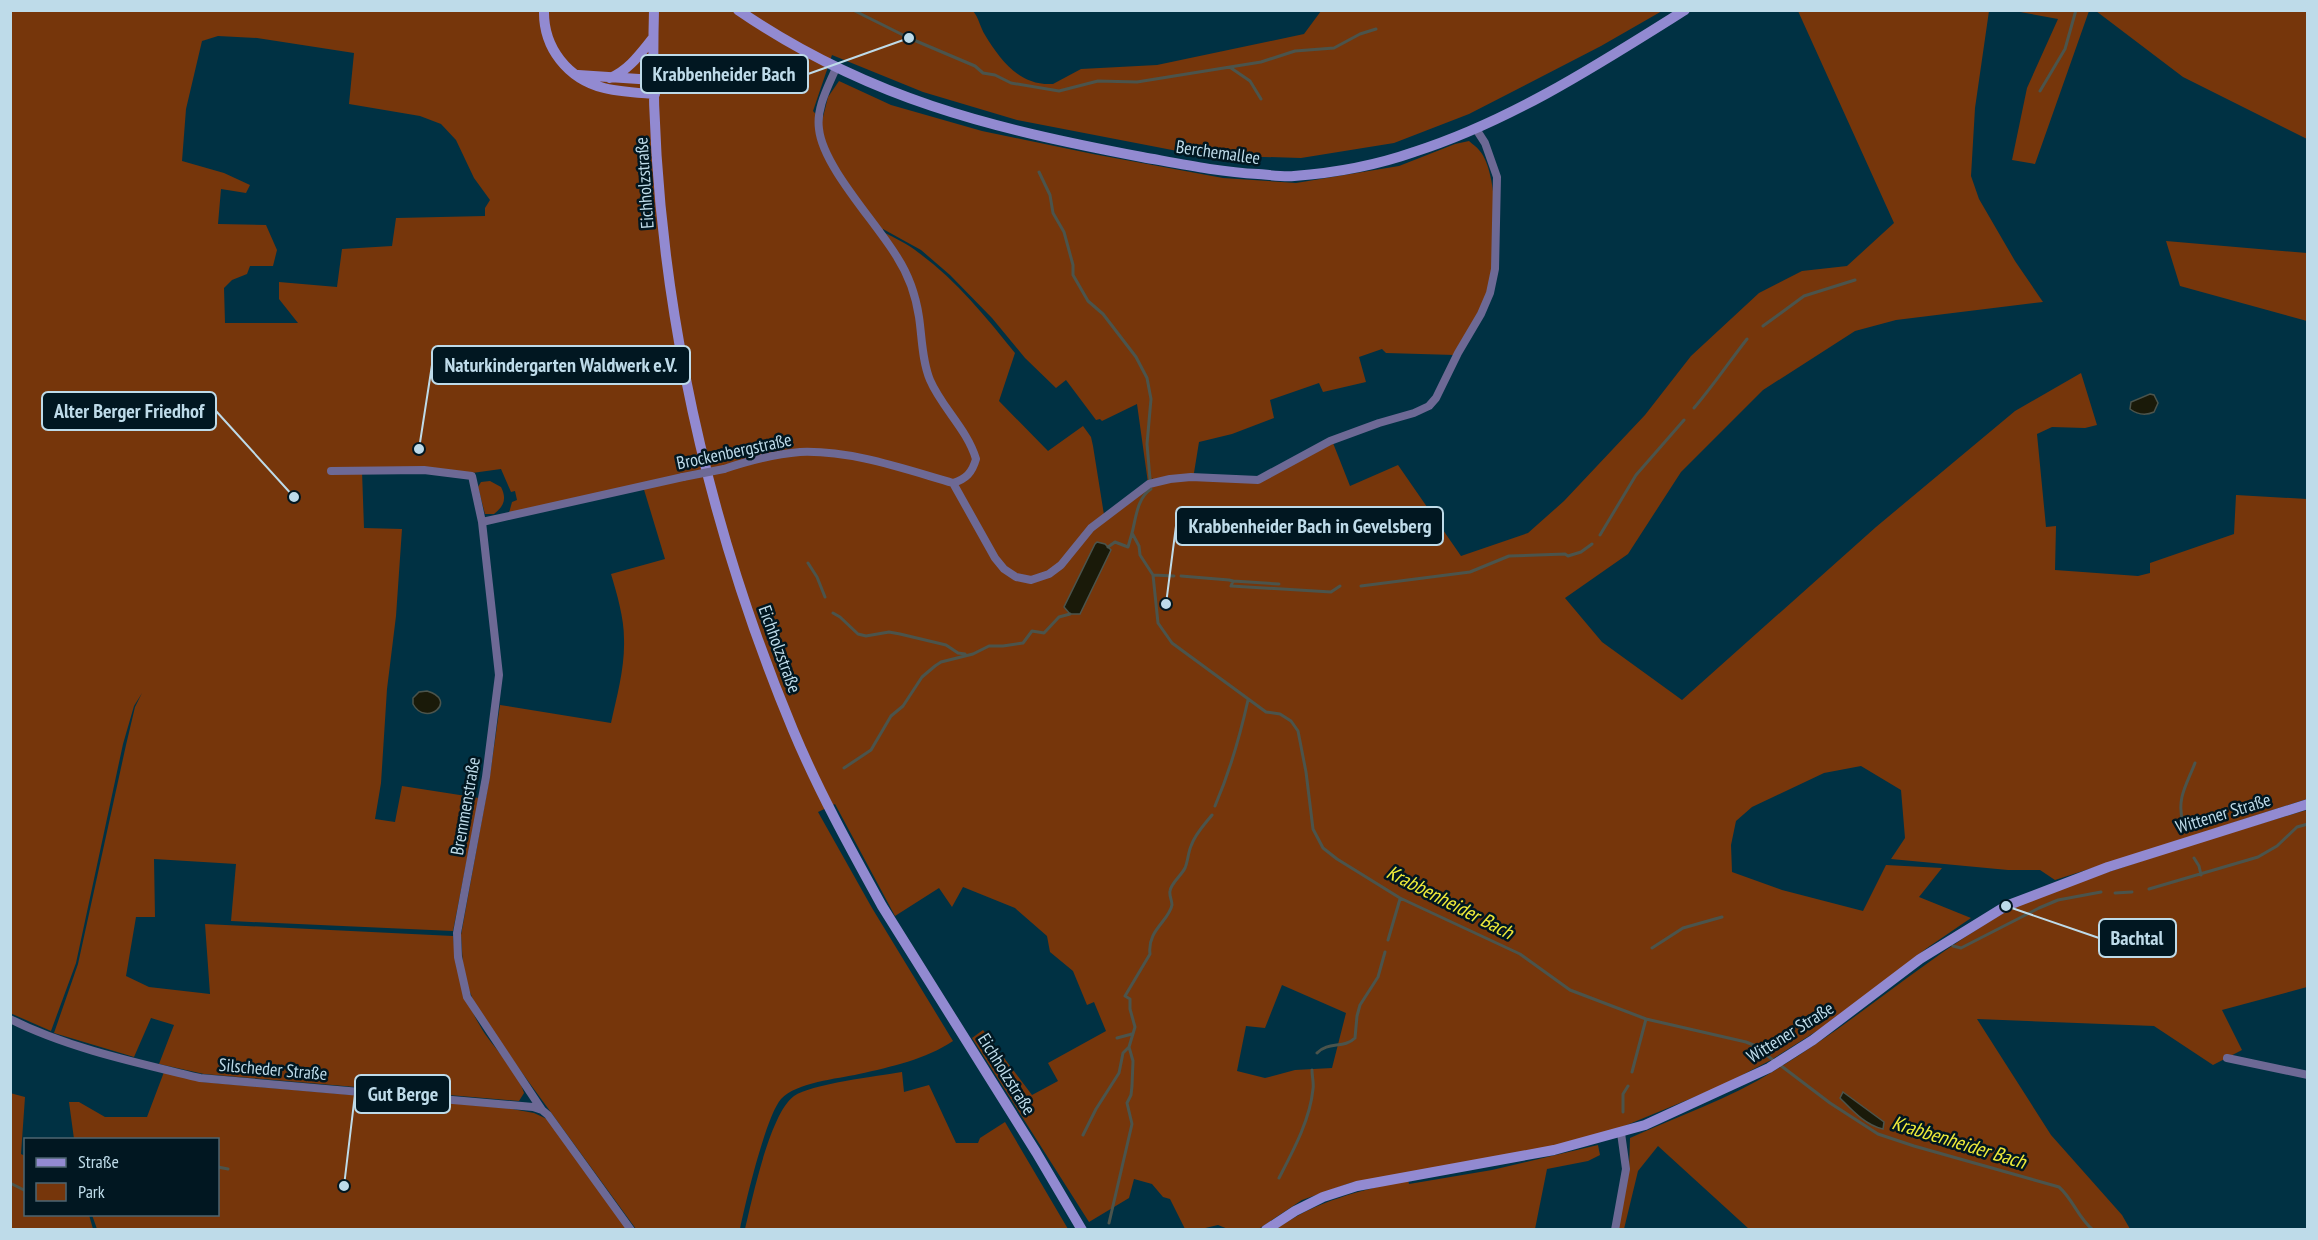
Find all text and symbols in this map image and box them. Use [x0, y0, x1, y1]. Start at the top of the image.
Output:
callout: Krabbenheider Bach [641, 55, 808, 93]
text: Krabbenheider Bach [653, 61, 796, 87]
street label: Berchemallee [1174, 135, 1262, 169]
street label: Eichholzstraße [629, 136, 659, 230]
callout: Naturkindergarten Waldwerk e.V. [432, 346, 690, 384]
text: Naturkindergarten Waldwerk e.V. [445, 352, 677, 378]
callout: Alter Berger Friedhof [42, 392, 216, 430]
text: Alter Berger Friedhof [53, 398, 206, 424]
street label: Brockenbergstraße [674, 428, 794, 474]
callout: Krabbenheider Bach in Gevelsberg [1176, 507, 1443, 545]
text: Krabbenheider Bach in Gevelsberg [1188, 513, 1432, 539]
street label: Eichholzstraße [754, 602, 806, 696]
street label: Bremmenstraße [445, 755, 485, 857]
street label: Wittener Straße [2173, 788, 2273, 838]
water label: Krabbenheider Bach [1382, 859, 1519, 946]
callout: Bachtal [2099, 919, 2176, 957]
text: Bachtal [2111, 925, 2164, 951]
street label: Wittener Straße [1742, 996, 1838, 1068]
street label: Eichholzstraße [973, 1029, 1041, 1119]
street label: Silscheder Straße [218, 1053, 328, 1085]
callout: Gut Berge [355, 1075, 450, 1113]
text: Gut Berge [368, 1081, 438, 1107]
water label: Krabbenheider Bach [1889, 1109, 2030, 1175]
legend [24, 1138, 219, 1216]
text: Straße [78, 1150, 119, 1173]
text: Park [78, 1180, 105, 1203]

